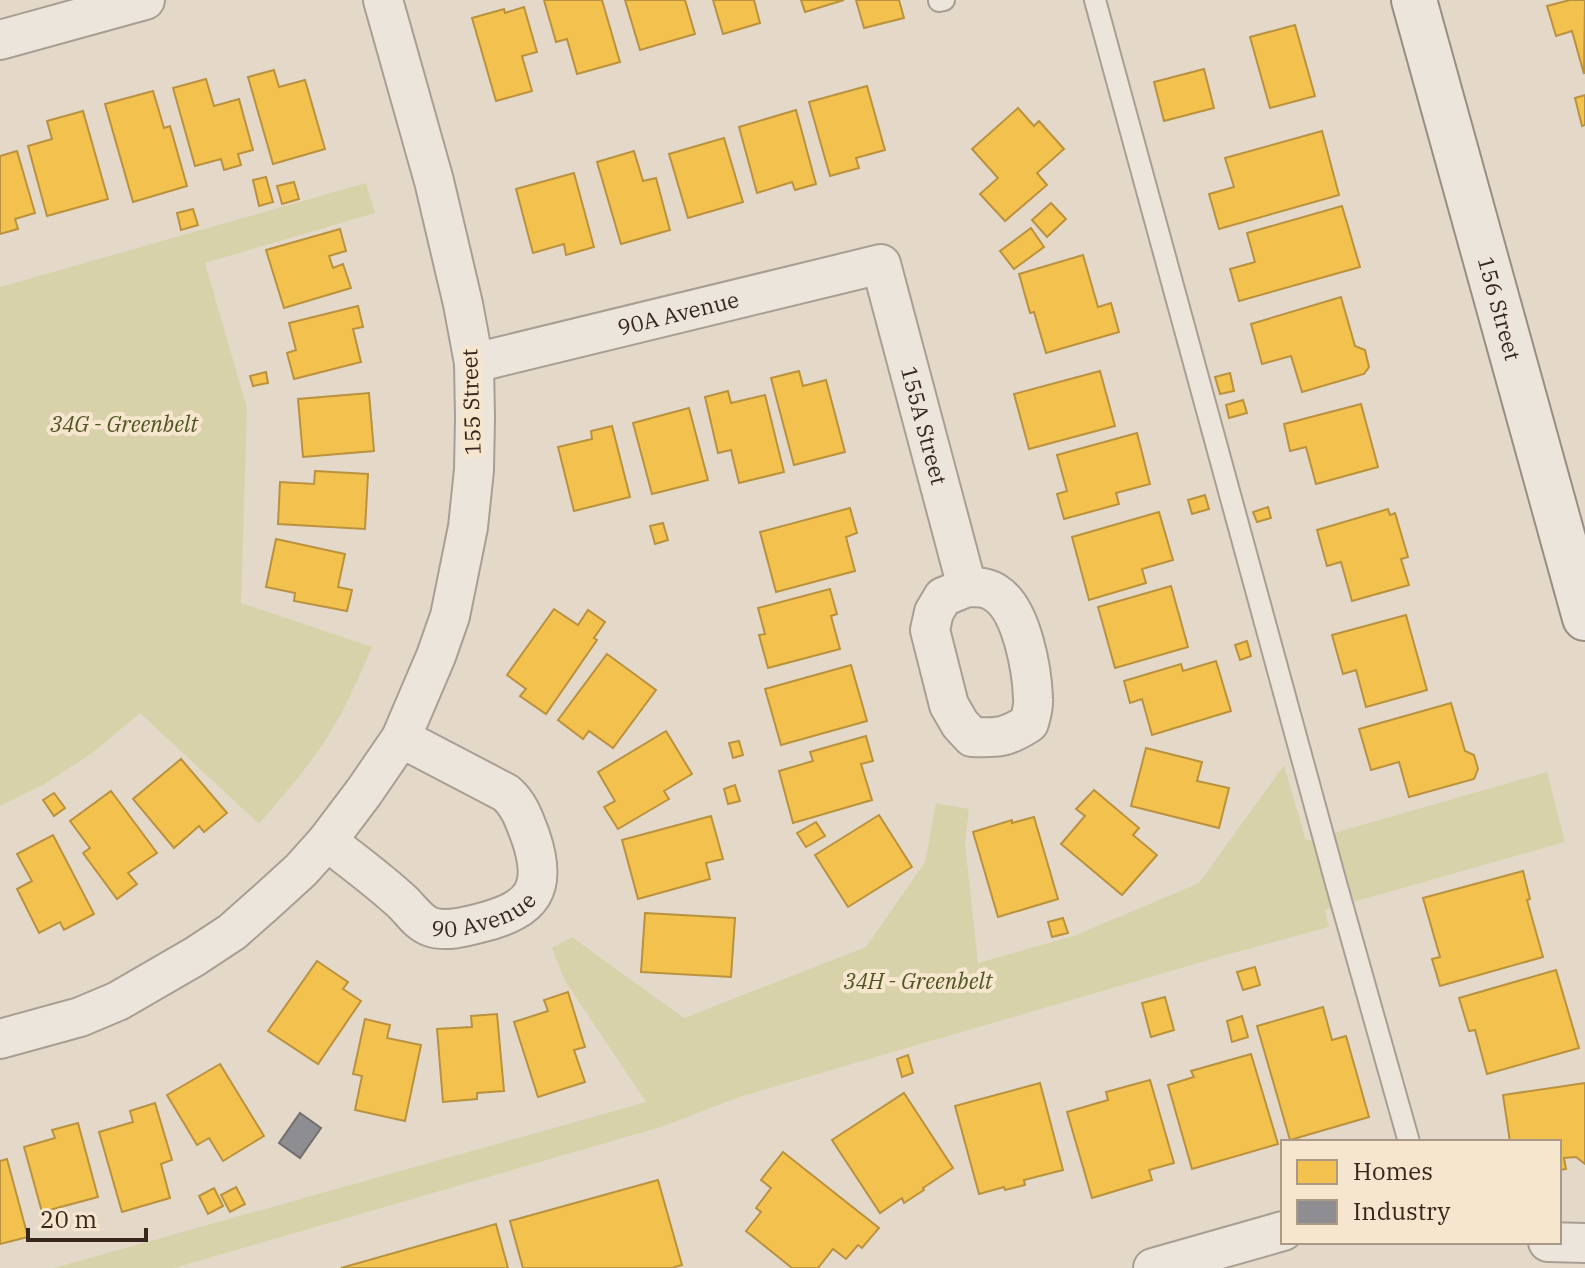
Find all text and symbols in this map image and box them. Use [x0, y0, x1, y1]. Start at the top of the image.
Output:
street label: 156 Street [1472, 253, 1528, 364]
street label: 90A Avenue [614, 284, 742, 342]
street label: 155 Street [454, 348, 487, 456]
street label: 155A Street [895, 363, 954, 488]
park label: 34G - Greenbelt [50, 409, 199, 438]
street label: 90 Avenue [429, 886, 542, 943]
park label: 34H - Greenbelt [844, 966, 994, 995]
legend [1281, 1140, 1561, 1244]
text: Homes [1353, 1155, 1433, 1187]
scale bar [28, 1192, 146, 1242]
text: Industry [1353, 1195, 1450, 1227]
text: 20 m [40, 1203, 97, 1235]

